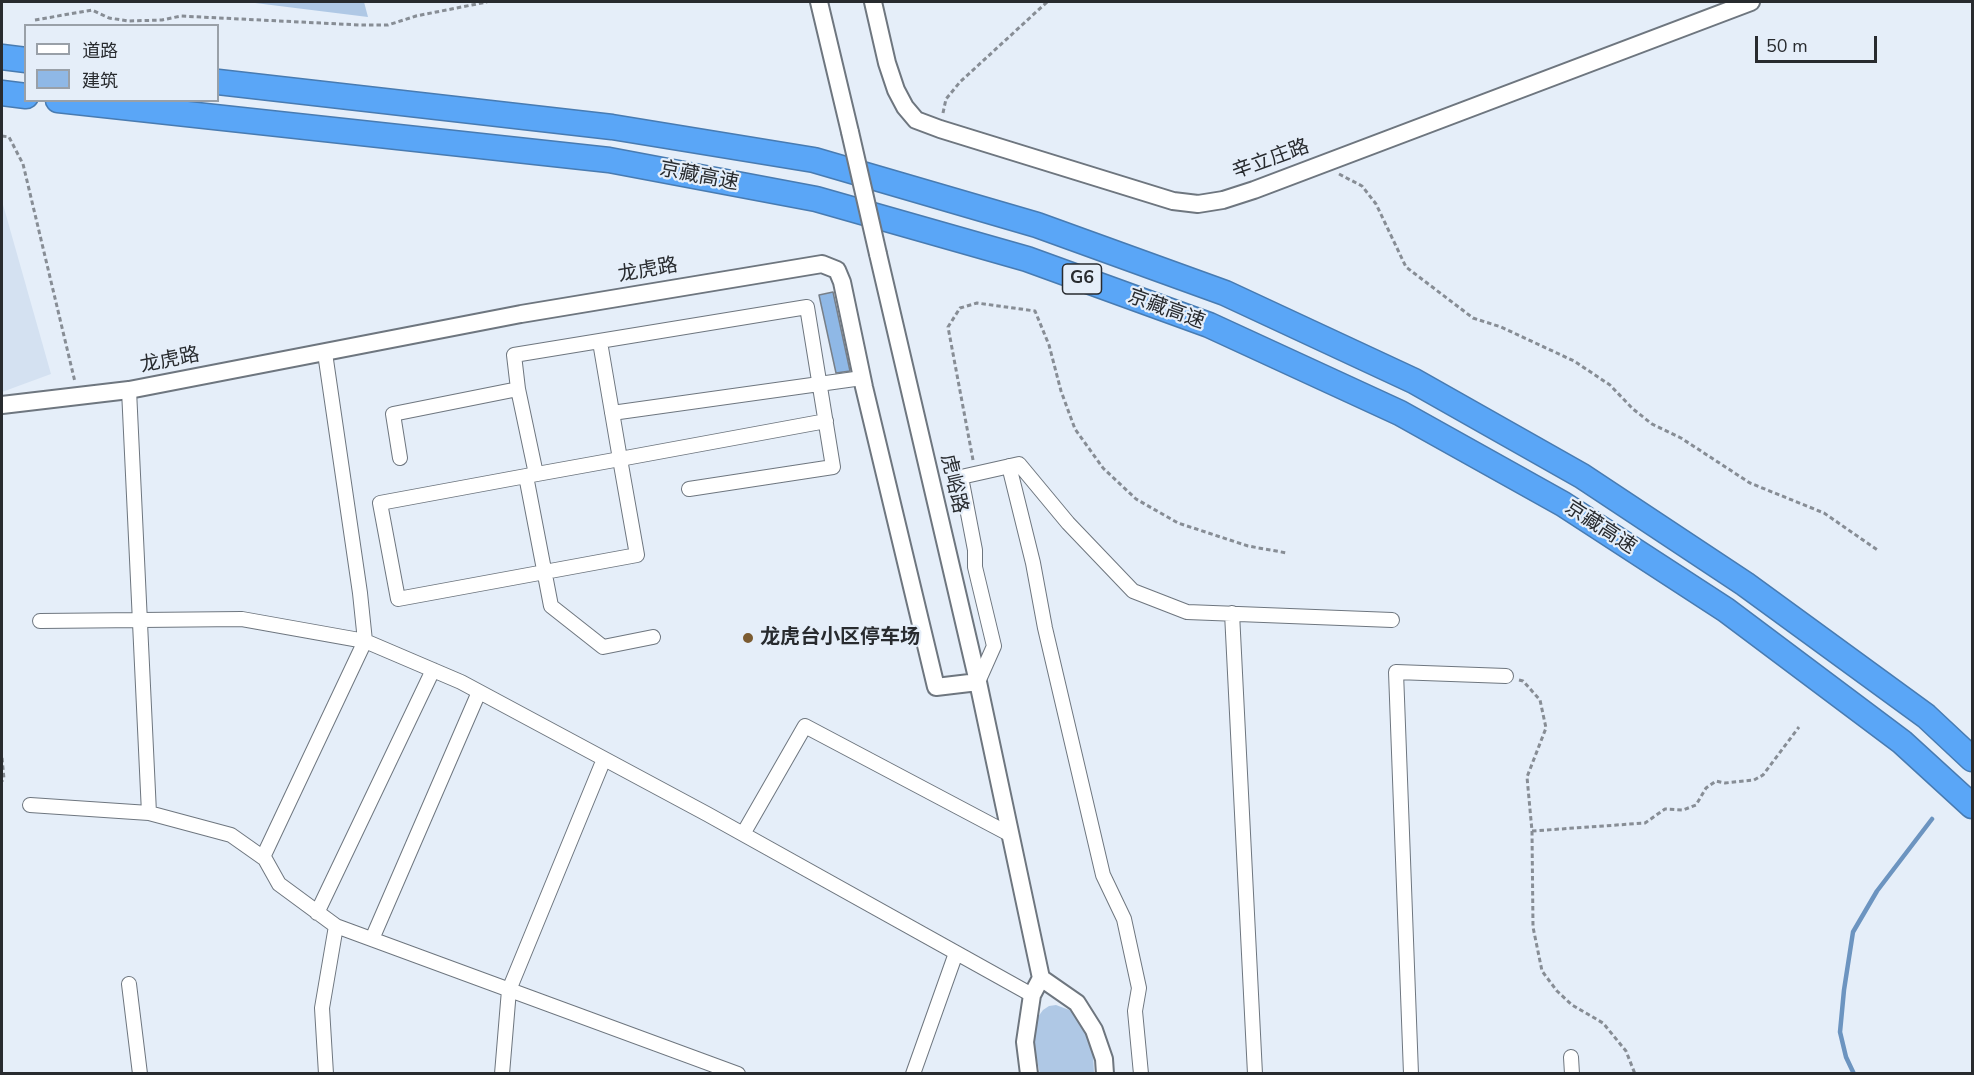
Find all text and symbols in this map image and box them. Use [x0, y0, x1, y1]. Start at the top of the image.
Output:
legend [24, 24, 219, 102]
scale bar [1758, 24, 1880, 62]
text: 50 m [1766, 34, 1808, 58]
text: 道路 [82, 39, 118, 63]
text: 建筑 [82, 69, 118, 93]
street label: 辛立庄路 [1229, 135, 1313, 185]
street label: 京藏高速 [657, 158, 741, 196]
street label: 龙虎路 [616, 254, 680, 288]
road number: G6 [1062, 264, 1102, 294]
street label: 京藏高速 [1124, 285, 1208, 335]
street label: 龙虎路 [138, 343, 202, 379]
street label: 虎峪路 [935, 452, 971, 516]
street label: 京藏高速 [1560, 496, 1640, 560]
place label: 龙虎台小区停车场 [760, 626, 920, 650]
marker: 龙虎台小区停车场 [741, 631, 755, 645]

